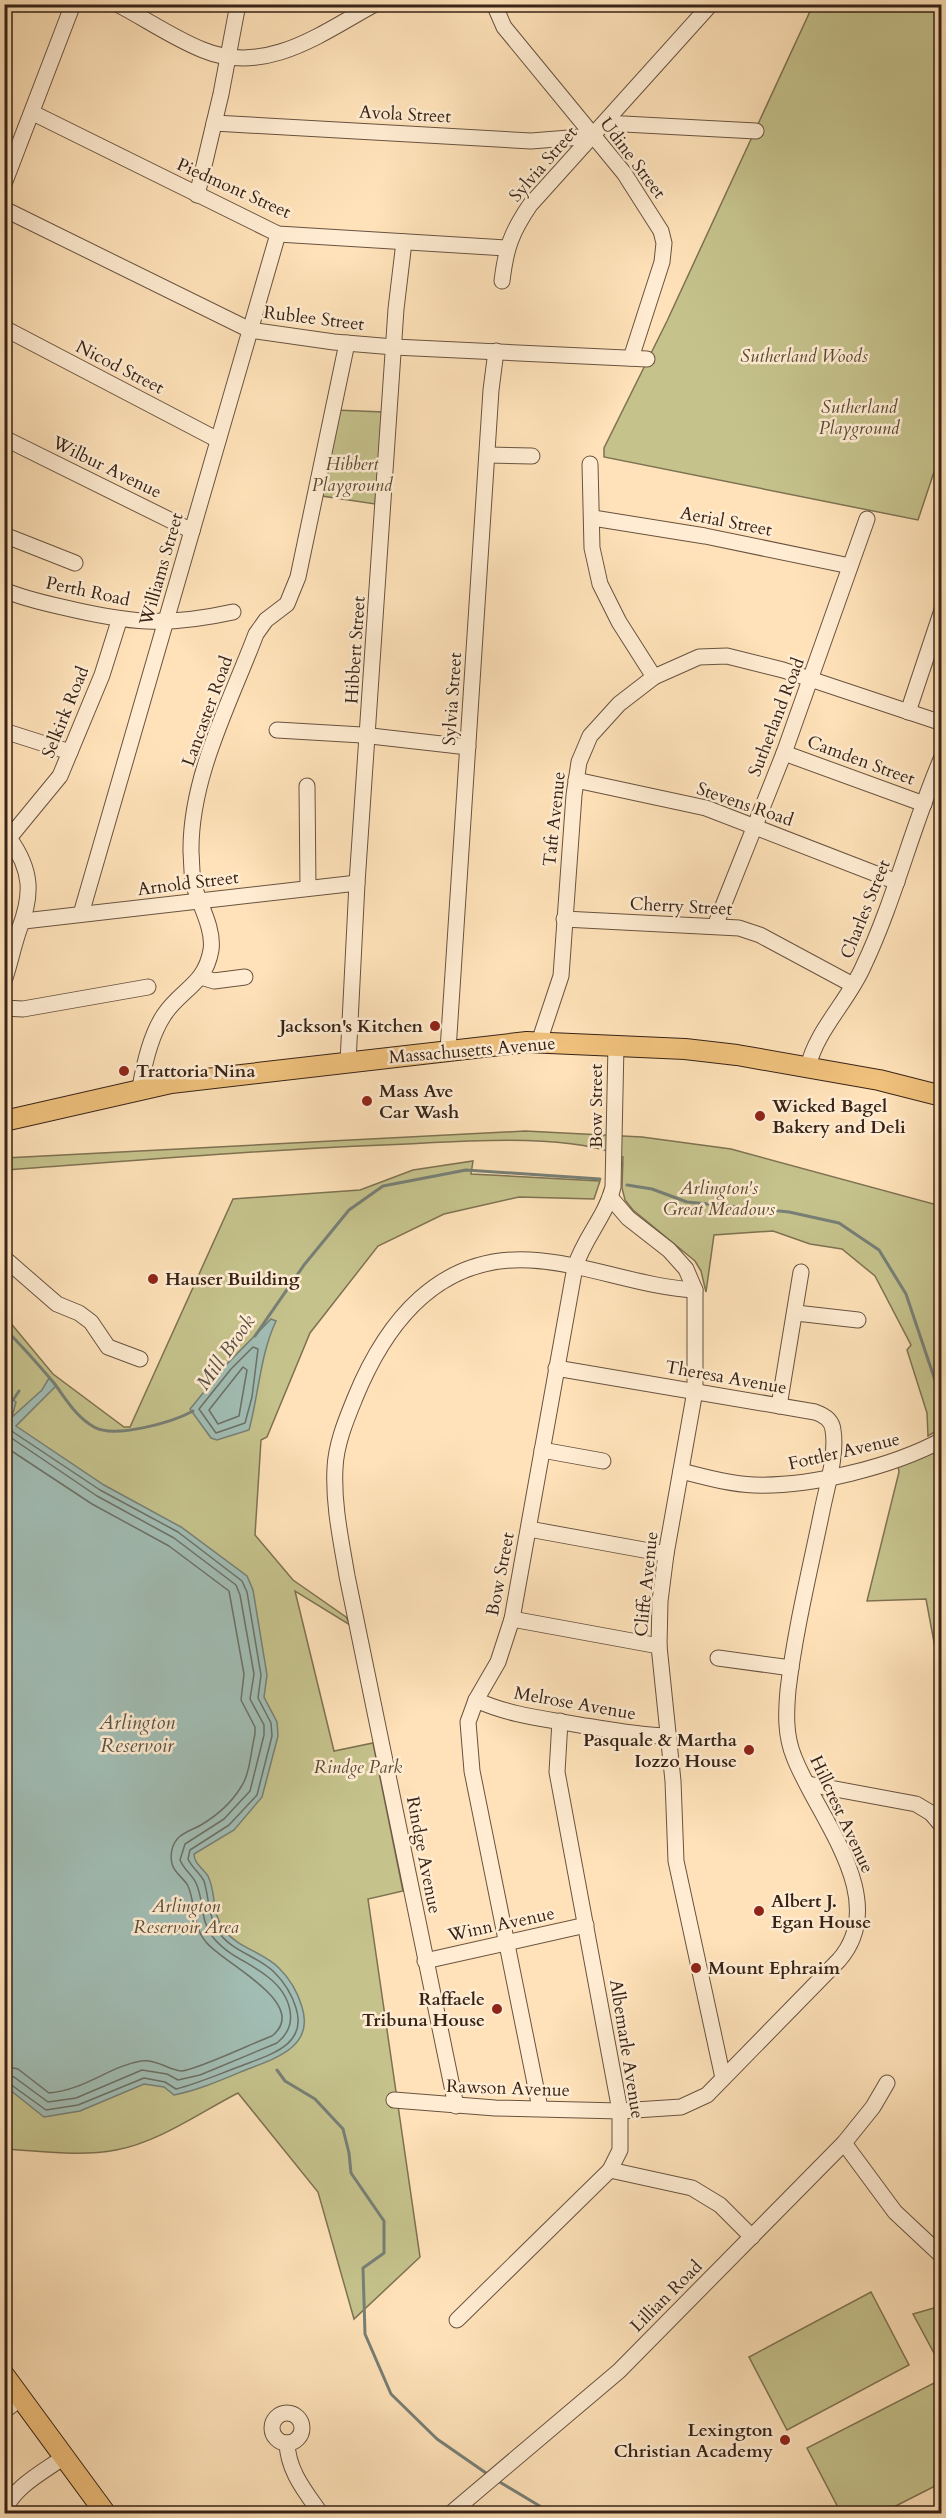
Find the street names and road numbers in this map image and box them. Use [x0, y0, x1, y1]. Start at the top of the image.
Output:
street label: Avola Street [358, 100, 452, 129]
street label: Udine Street [594, 112, 672, 204]
street label: Sylvia Street [503, 121, 584, 208]
street label: Piedmont Street [173, 152, 295, 225]
street label: Rublee Street [262, 300, 366, 337]
street label: Nicod Street [71, 334, 169, 401]
street label: Wilbur Avenue [47, 430, 166, 505]
street label: Aerial Street [678, 500, 774, 543]
street label: Williams Street [133, 509, 190, 629]
street label: Perth Road [44, 570, 133, 613]
street label: Hibbert Street [339, 595, 372, 705]
street label: Sylvia Street [437, 651, 468, 746]
street label: Lancaster Road [176, 652, 239, 770]
street label: Sutherland Road [742, 654, 811, 780]
street label: Selkirk Road [36, 662, 95, 762]
street label: Camden Street [804, 729, 918, 792]
street label: Taft Avenue [537, 770, 572, 868]
street label: Stevens Road [693, 776, 797, 833]
street label: Charles Street [834, 856, 897, 963]
street label: Arnold Street [136, 865, 240, 902]
street label: Cherry Street [629, 891, 733, 922]
street label: Massachusetts Avenue [388, 1031, 556, 1070]
street label: Bow Street [584, 1063, 609, 1148]
street label: Theresa Avenue [663, 1355, 789, 1400]
street label: Fottler Avenue [786, 1426, 902, 1476]
street label: Bow Street [480, 1530, 521, 1618]
street label: Cliffe Avenue [629, 1530, 664, 1638]
street label: Melrose Avenue [512, 1680, 638, 1727]
street label: Hillcrest Avenue [803, 1751, 880, 1877]
street label: Rindge Avenue [400, 1794, 447, 1916]
street label: Winn Avenue [444, 1901, 557, 1948]
street label: Albemarle Avenue [603, 1978, 650, 2121]
street label: Rawson Avenue [446, 2074, 570, 2103]
street label: Lillian Road [625, 2254, 708, 2338]

